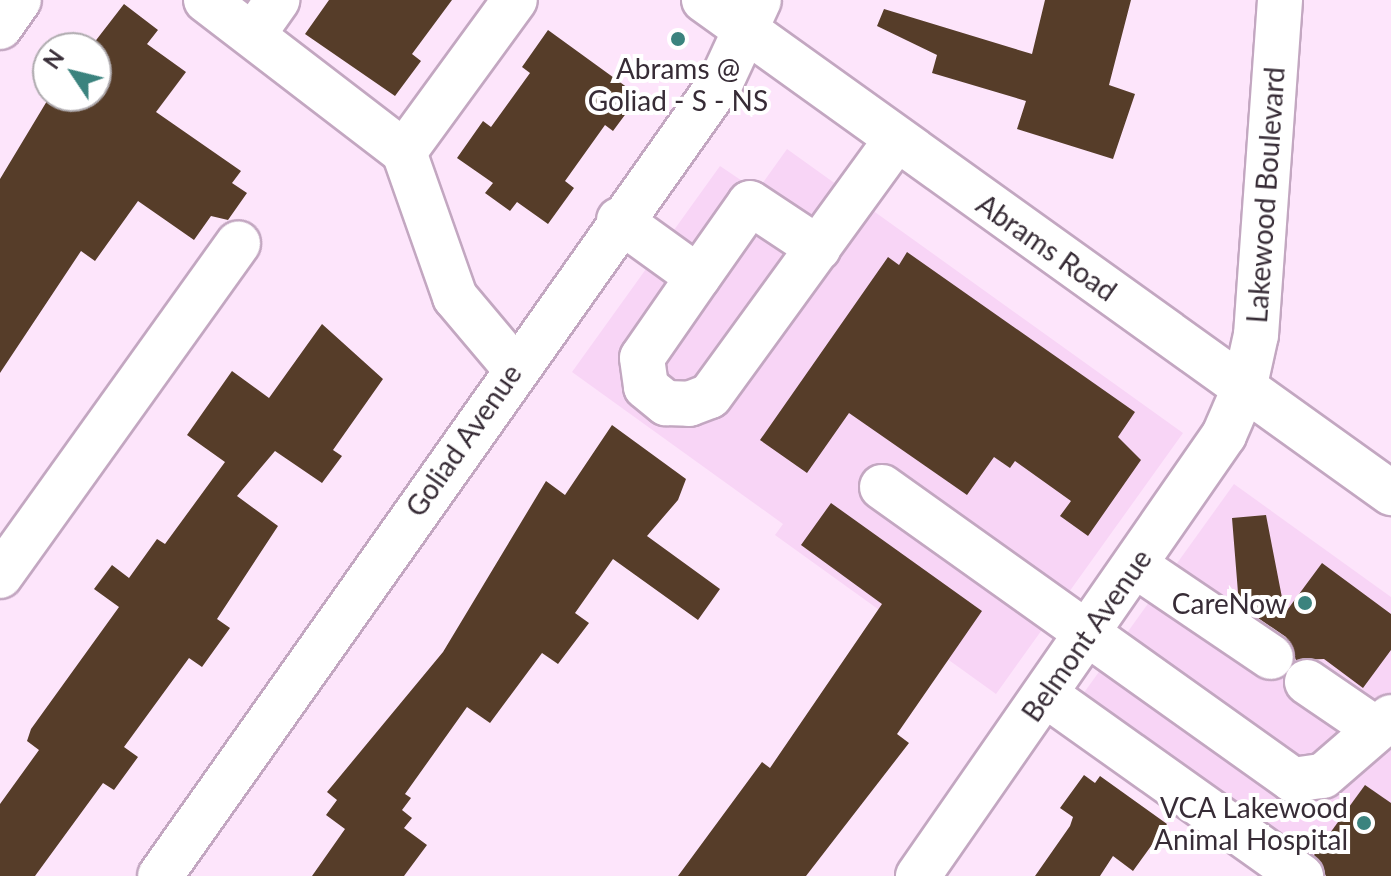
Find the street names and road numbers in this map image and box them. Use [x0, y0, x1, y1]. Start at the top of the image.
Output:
street label: Lakewood Boulevard [1239, 66, 1291, 324]
street label: Abrams Road [971, 187, 1123, 307]
street label: Goliad Avenue [398, 357, 528, 523]
street label: Belmont Avenue [1014, 542, 1158, 728]

